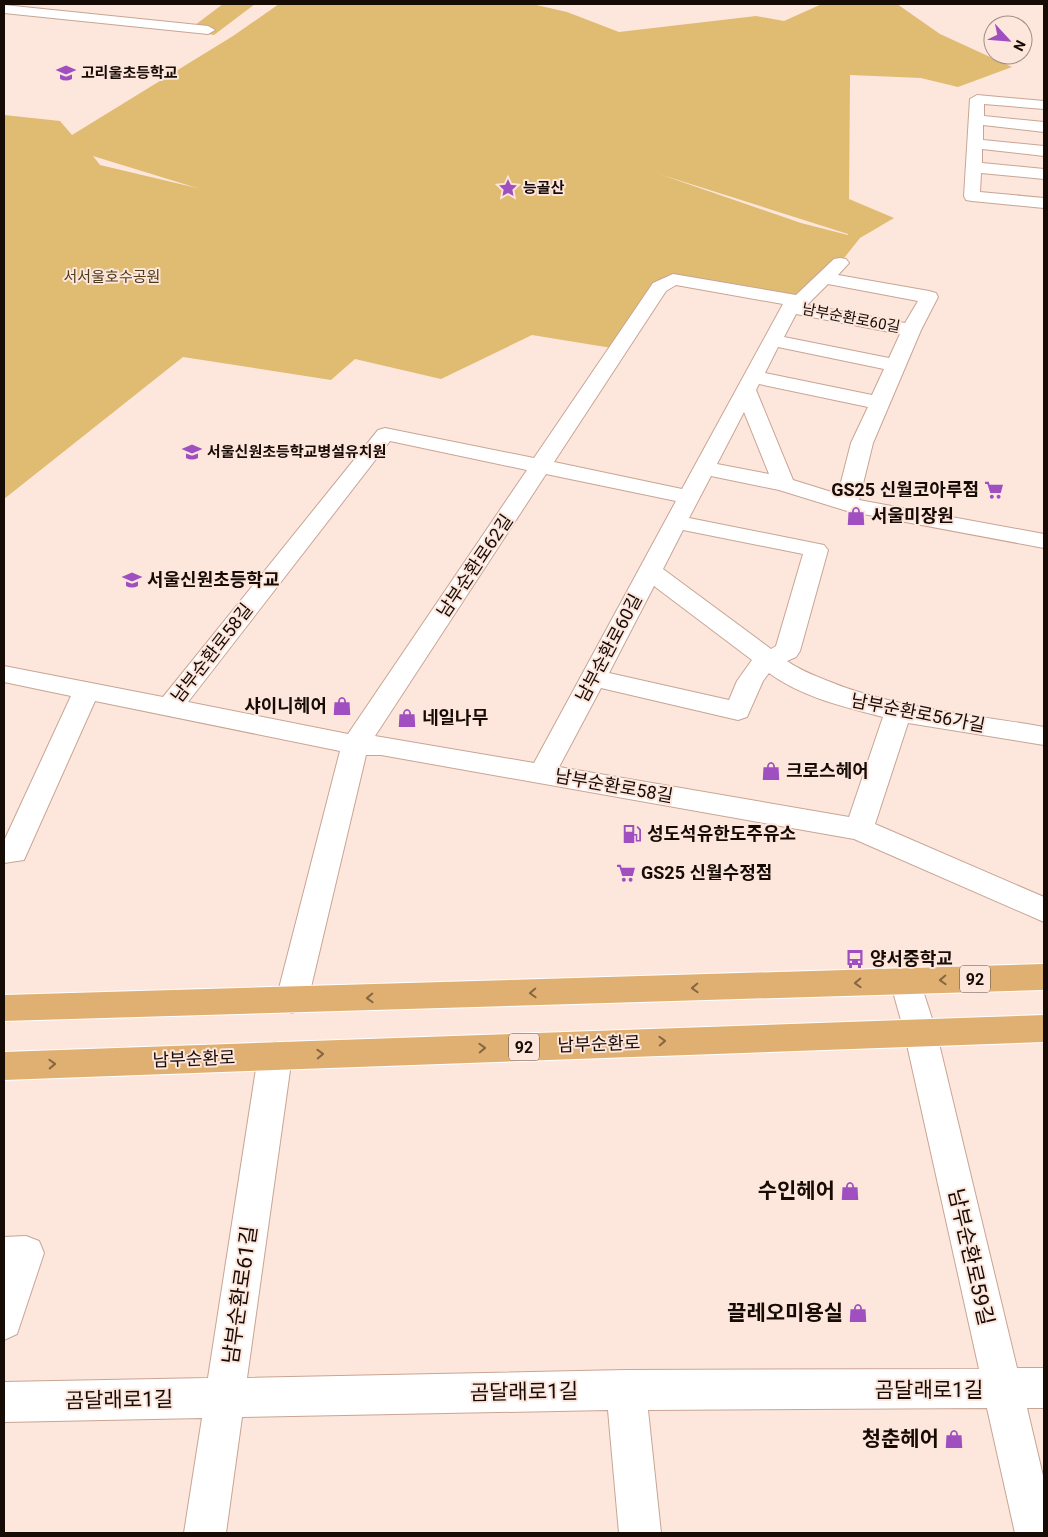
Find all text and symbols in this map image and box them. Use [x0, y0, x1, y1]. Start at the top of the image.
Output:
north arrow [983, 15, 1033, 65]
text: N [1010, 38, 1029, 54]
school or university icon: 고리울초등학교 [55, 62, 77, 84]
place label: 고리울초등학교 [81, 64, 178, 82]
place icon: 능골산 [497, 177, 519, 199]
place label: 능골산 [523, 179, 565, 197]
park label: 서서울호수공원 [64, 268, 160, 286]
street label: 남부순환로60길 [800, 300, 902, 336]
school or university icon: 서울신원초등학교병설유치원 [181, 441, 203, 463]
place label: 서울신원초등학교병설유치원 [207, 443, 386, 461]
place label: GS25 신월코아루점 [831, 479, 979, 500]
supermarket icon: GS25 신월코아루점 [983, 479, 1005, 501]
shop icon: 서울미장원 [845, 505, 867, 527]
place label: 서울미장원 [871, 505, 954, 526]
street label: 남부순환로62길 [432, 510, 517, 621]
school or university icon: 서울신원초등학교 [121, 569, 143, 591]
place label: 서울신원초등학교 [147, 569, 279, 590]
street label: 남부순환로60길 [571, 590, 646, 705]
street label: 남부순환로58길 [167, 599, 257, 706]
street label: 남부순환로56가길 [849, 689, 987, 736]
place label: 샤이니헤어 [244, 695, 327, 716]
shop icon: 샤이니헤어 [331, 695, 353, 717]
shop icon: 네일나무 [396, 707, 418, 729]
place label: 네일나무 [422, 707, 488, 728]
shop icon: 크로스헤어 [760, 760, 782, 782]
place label: 크로스헤어 [786, 760, 869, 781]
street label: 남부순환로58길 [553, 765, 675, 806]
fuel station icon: 성도석유한도주유소 [621, 823, 643, 845]
place label: 성도석유한도주유소 [647, 823, 796, 844]
supermarket icon: GS25 신월수정점 [615, 862, 637, 884]
place label: GS25 신월수정점 [641, 862, 772, 883]
bus stop icon: 양서중학교 [844, 948, 866, 970]
place label: 양서중학교 [870, 948, 953, 969]
road number: 92 [960, 966, 990, 992]
one-way arrow [939, 975, 946, 985]
one-way arrow [853, 977, 861, 988]
one-way arrow [691, 982, 699, 993]
one-way arrow [528, 988, 536, 998]
one-way arrow [366, 993, 374, 1003]
street label: 남부순환로 [557, 1032, 641, 1055]
road number: 92 [509, 1034, 539, 1060]
one-way arrow [658, 1036, 666, 1047]
one-way arrow [478, 1043, 486, 1053]
street label: 남부순환로 [152, 1047, 236, 1070]
one-way arrow [316, 1049, 324, 1060]
one-way arrow [49, 1059, 57, 1070]
place label: 수인헤어 [758, 1179, 835, 1203]
shop icon: 수인헤어 [839, 1180, 861, 1202]
street label: 남부순환로59길 [944, 1186, 998, 1328]
street label: 남부순환로61길 [218, 1224, 262, 1366]
place label: 끌레오미용실 [727, 1301, 843, 1325]
shop icon: 끌레오미용실 [847, 1302, 869, 1324]
street label: 곰달래로1길 [875, 1378, 983, 1402]
street label: 곰달래로1길 [470, 1379, 578, 1405]
street label: 곰달래로1길 [65, 1387, 173, 1413]
place label: 청춘헤어 [862, 1427, 939, 1451]
shop icon: 청춘헤어 [943, 1428, 965, 1450]

